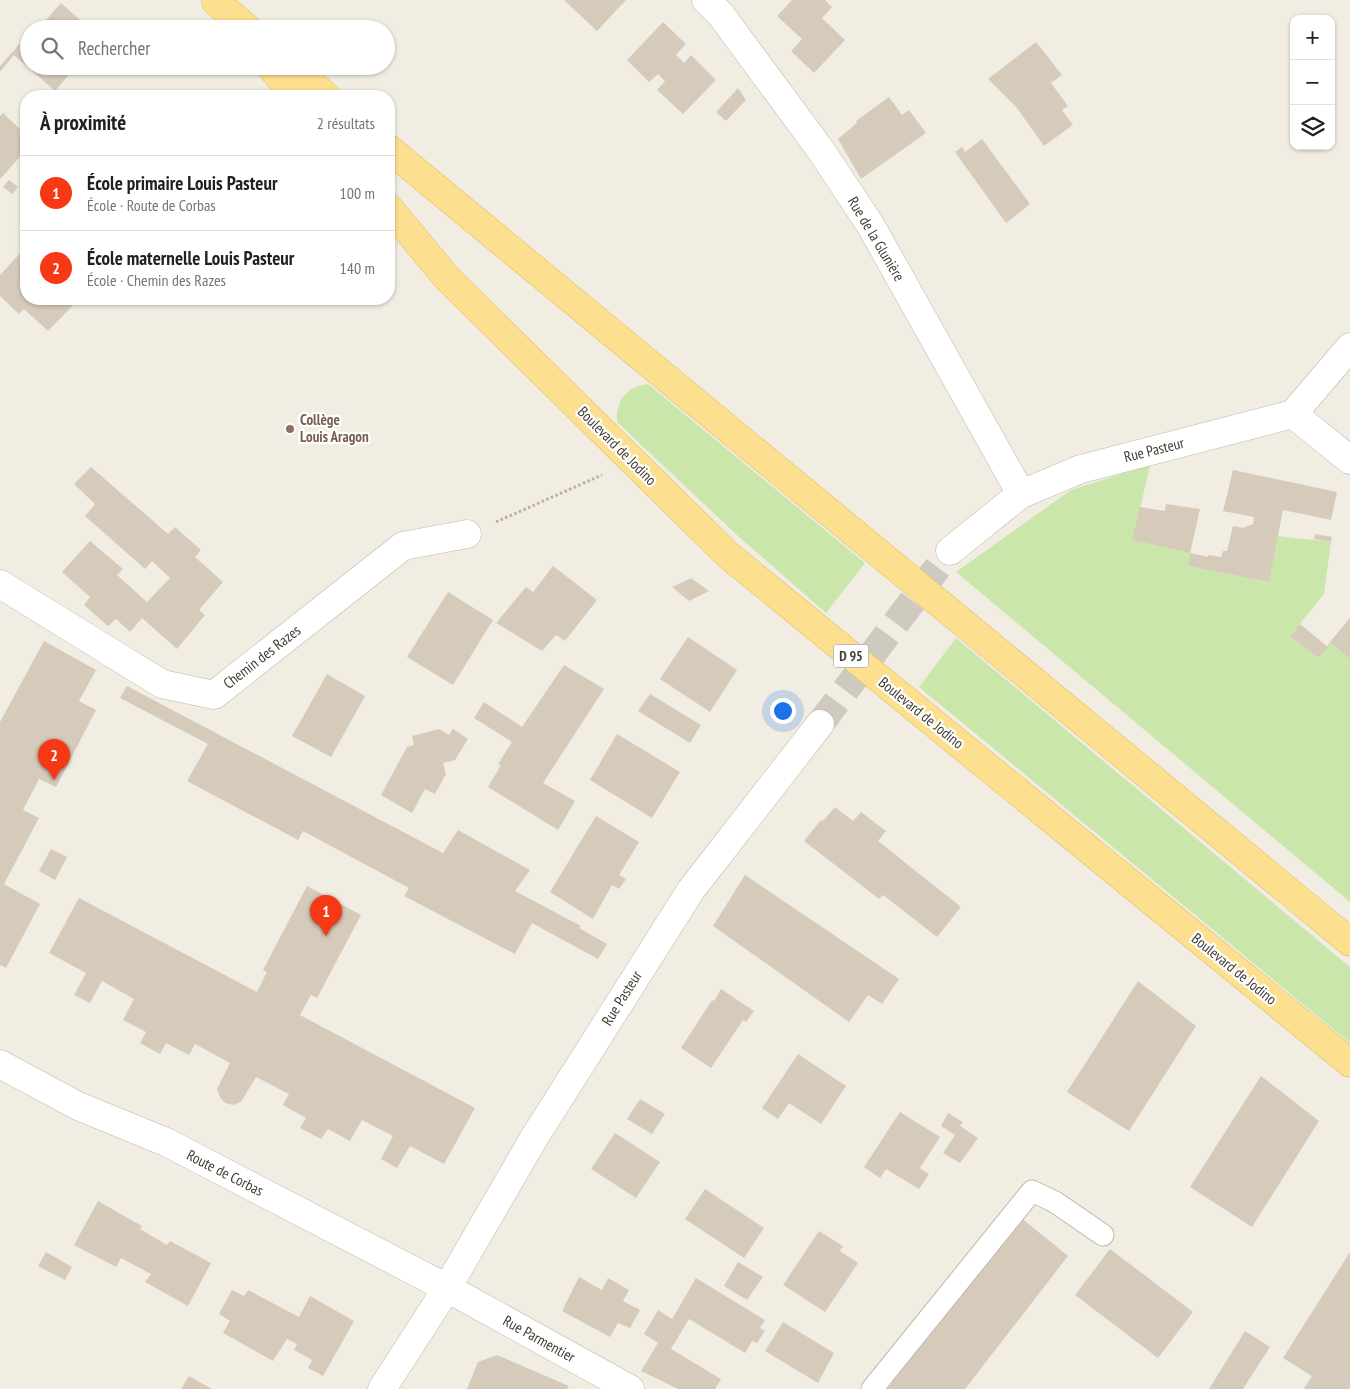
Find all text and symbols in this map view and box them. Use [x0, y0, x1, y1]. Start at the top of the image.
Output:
map controls [1290, 15, 1335, 150]
button: + [1290, 15, 1335, 60]
search box [20, 20, 395, 75]
icon: search [38, 34, 66, 62]
text: Rechercher [78, 36, 150, 60]
button: − [1290, 60, 1335, 105]
button: layers [1290, 105, 1335, 150]
text: À proximité [40, 109, 126, 136]
text: 2 résultats [317, 113, 375, 133]
text: École primaire Louis Pasteur [87, 171, 277, 195]
text: 1 [52, 183, 60, 203]
text: 100 m [340, 183, 375, 203]
street label: Rue de la Glunière [844, 193, 909, 285]
text: École · Route de Corbas [87, 195, 216, 215]
text: École maternelle Louis Pasteur [87, 246, 294, 270]
text: 2 [52, 258, 60, 278]
text: 140 m [340, 258, 375, 278]
text: École · Chemin des Razes [87, 270, 226, 290]
street label: Boulevard de Jodino [574, 402, 661, 489]
place label: Collège Louis Aragon [300, 410, 369, 446]
marker: Collège Louis Aragon [284, 423, 296, 435]
street label: Rue Pasteur [1122, 433, 1187, 466]
street label: Chemin des Razes [219, 620, 304, 693]
road number: D 95 [834, 644, 868, 668]
street label: Boulevard de Jodino [875, 673, 968, 753]
your location [770, 698, 796, 724]
pin: 2 [38, 739, 70, 780]
pin: 1 [310, 895, 342, 936]
street label: Boulevard de Jodino [1188, 929, 1281, 1009]
street label: Rue Pasteur [597, 966, 646, 1029]
street label: Route de Corbas [184, 1145, 267, 1200]
street label: Rue Parmentier [500, 1311, 580, 1367]

